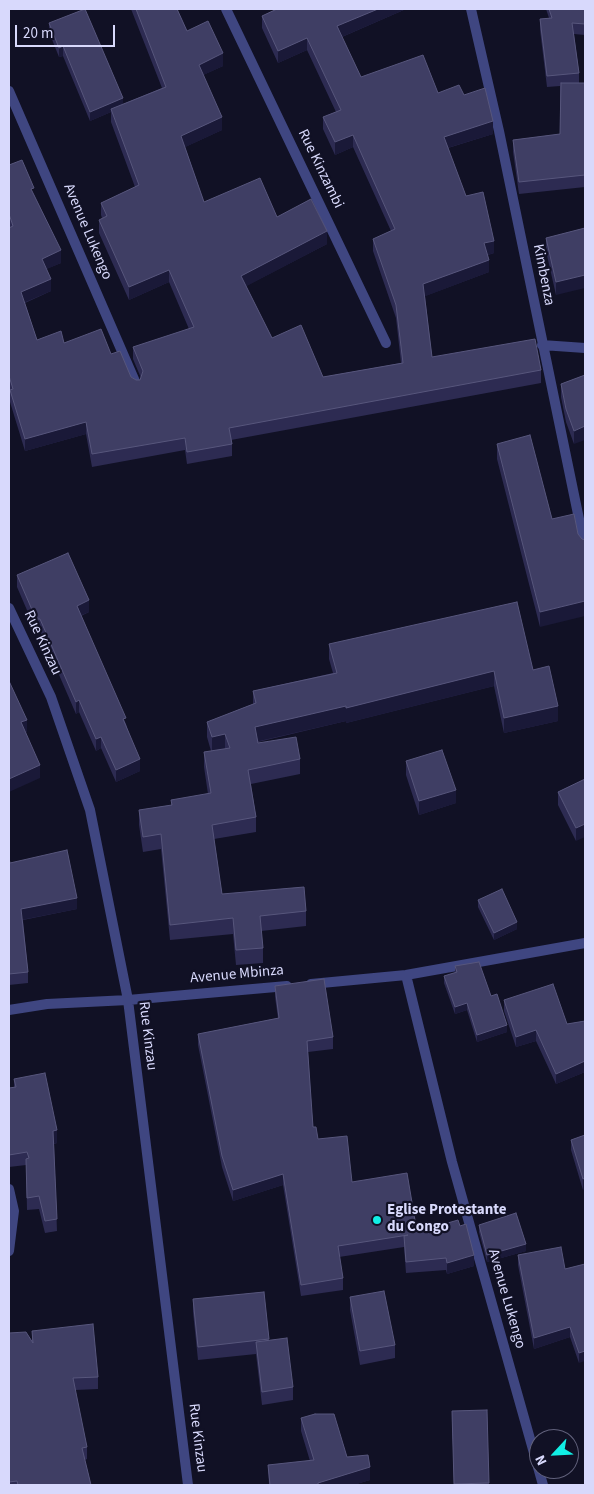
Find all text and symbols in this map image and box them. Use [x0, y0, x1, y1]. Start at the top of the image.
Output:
scale bar [18, 15, 118, 47]
text: 20 m [23, 23, 53, 44]
street label: Rue Kinzambi [293, 127, 347, 211]
street label: Avenue Lukengo [59, 181, 115, 283]
street label: Kimbenza [528, 243, 558, 307]
street label: Rue Kinzau [19, 608, 65, 678]
street label: Avenue Mbinza [189, 962, 285, 988]
street label: Rue Kinzau [134, 1000, 160, 1072]
place label: Eglise Protestante du Congo [387, 1202, 507, 1237]
marker: Eglise Protestante du Congo [371, 1214, 383, 1226]
street label: Avenue Lukengo [483, 1247, 529, 1351]
street label: Rue Kinzau [184, 1402, 210, 1474]
north arrow [529, 1429, 579, 1479]
text: N [530, 1451, 552, 1468]

